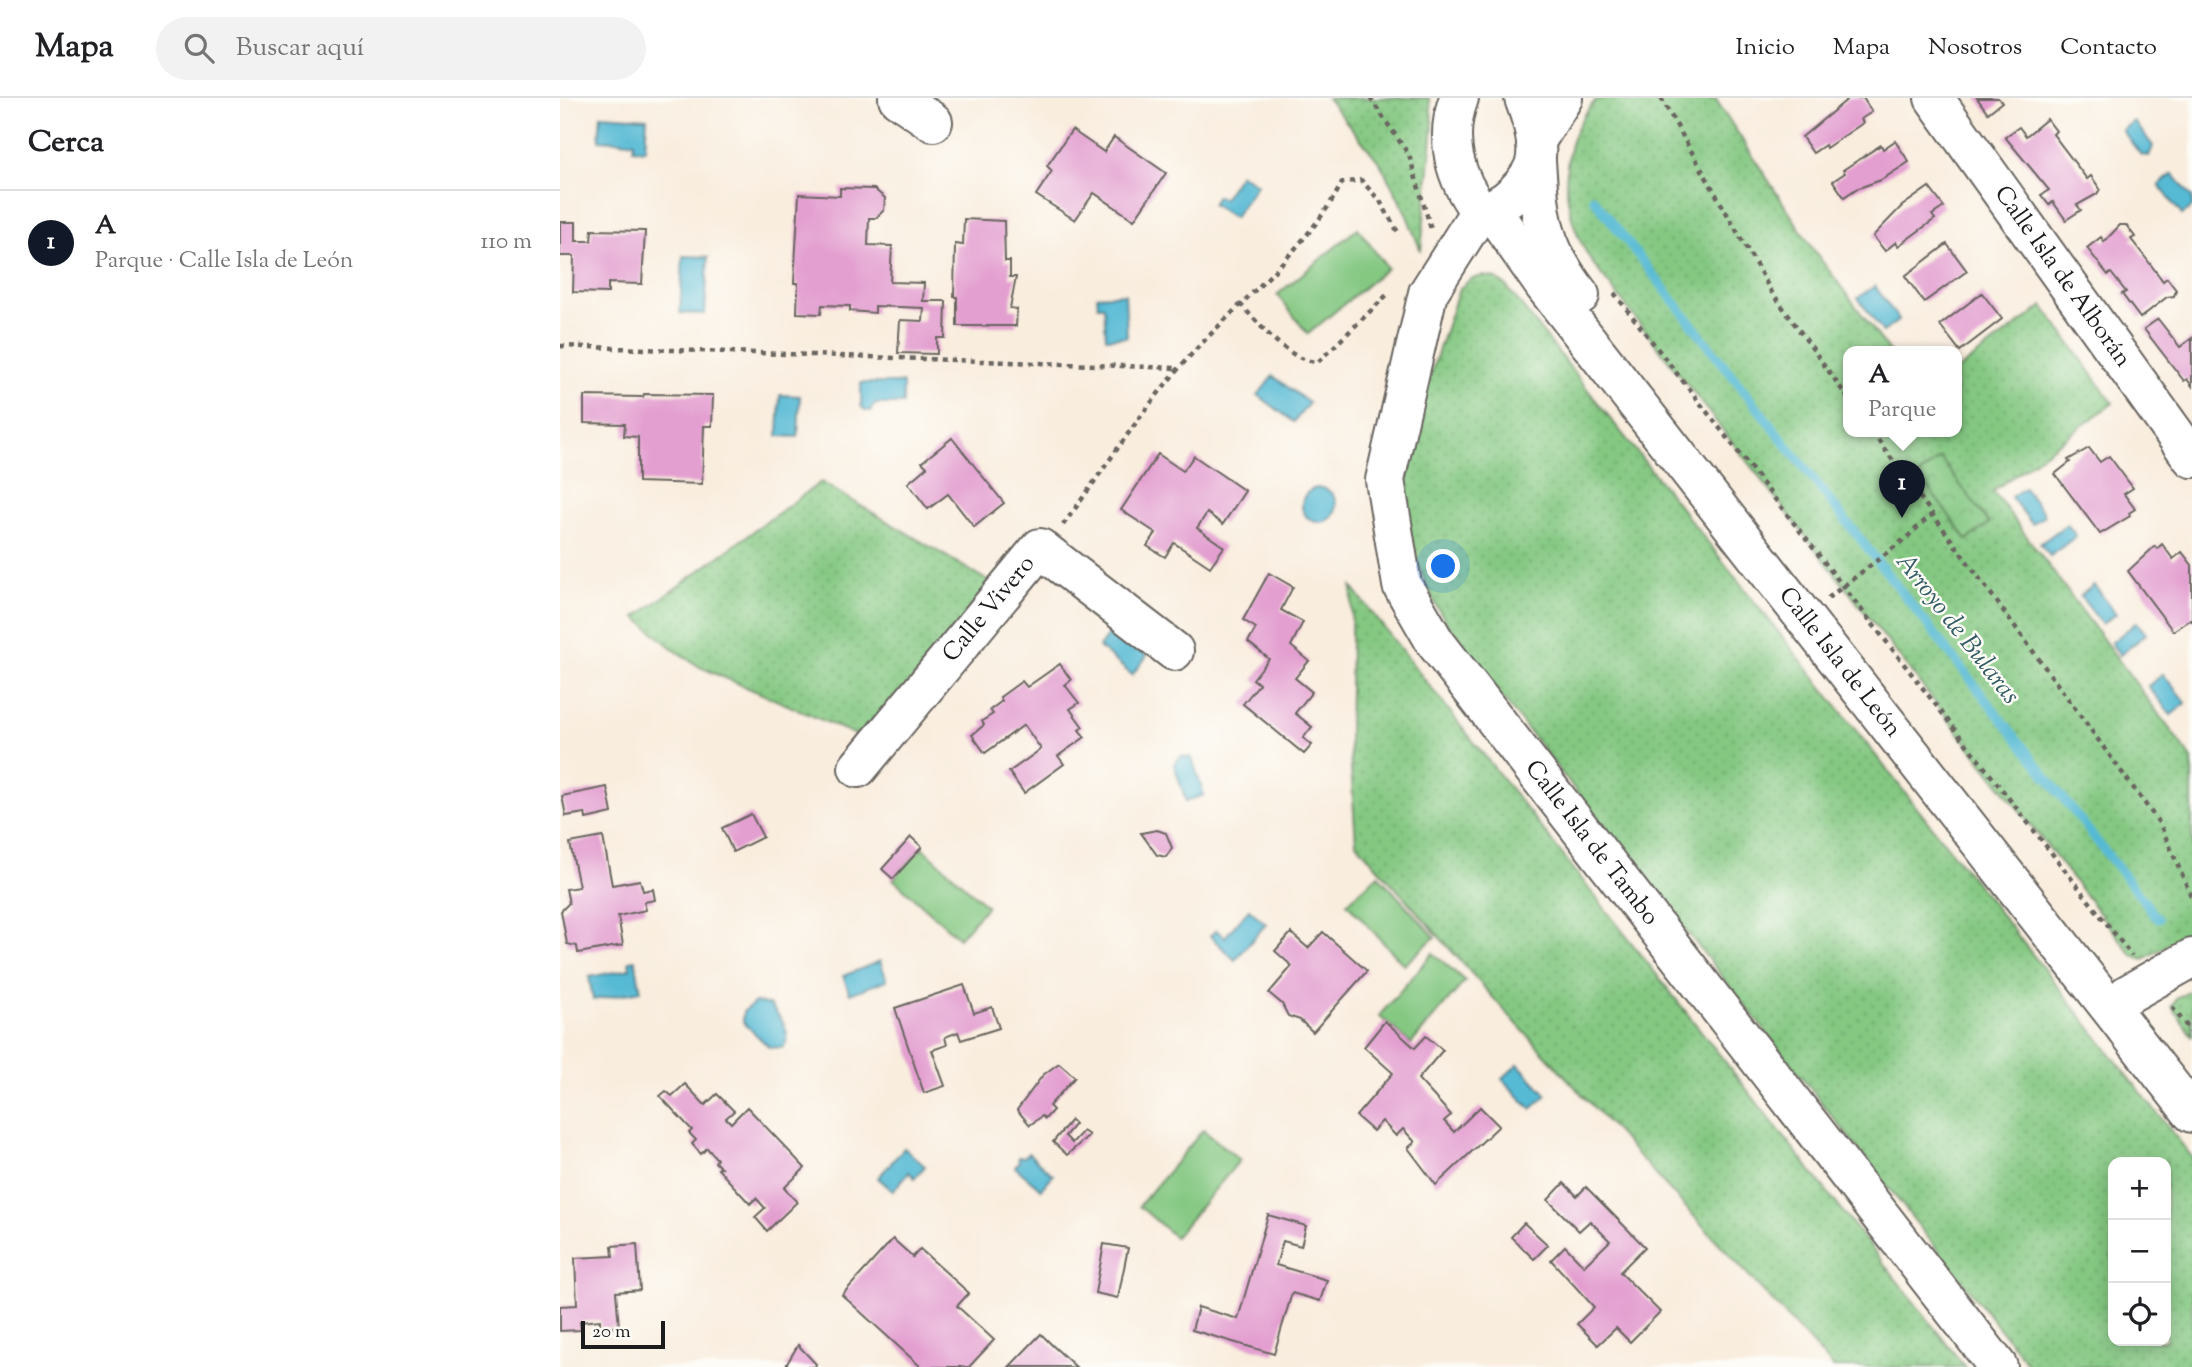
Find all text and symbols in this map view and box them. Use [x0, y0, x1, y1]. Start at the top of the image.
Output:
search box [156, 17, 646, 80]
text: Mapa [35, 24, 114, 72]
icon: search [180, 29, 218, 67]
text: Buscar aquí [236, 30, 364, 67]
text: Inicio [1735, 31, 1795, 65]
text: Mapa [1833, 31, 1890, 65]
text: Nosotros [1928, 31, 2022, 65]
text: Contacto [2060, 31, 2157, 65]
text: Cerca [28, 122, 104, 165]
street label: Calle Isla de Alborán [1985, 179, 2139, 375]
text: A [95, 208, 116, 245]
text: 1 [47, 226, 55, 259]
text: 110 m [481, 226, 532, 259]
text: Parque · Calle Isla de León [95, 245, 353, 278]
popup [1843, 346, 1962, 437]
text: A [1868, 357, 1890, 394]
text: Parque [1868, 394, 1937, 427]
pin: 1 [1879, 460, 1925, 518]
water label: Arroyo de Bularas [1886, 545, 2028, 713]
street label: Calle Vivero [935, 549, 1044, 670]
your location [1426, 549, 1460, 583]
street label: Calle Isla de León [1770, 580, 1909, 745]
street label: Calle Isla de Tambo [1516, 753, 1666, 933]
map controls [2108, 1157, 2171, 1346]
button: + [2108, 1157, 2171, 1220]
button: − [2108, 1220, 2171, 1283]
button: locate [2108, 1283, 2171, 1346]
scale bar [581, 1318, 665, 1350]
text: 20 m [592, 1319, 631, 1346]

